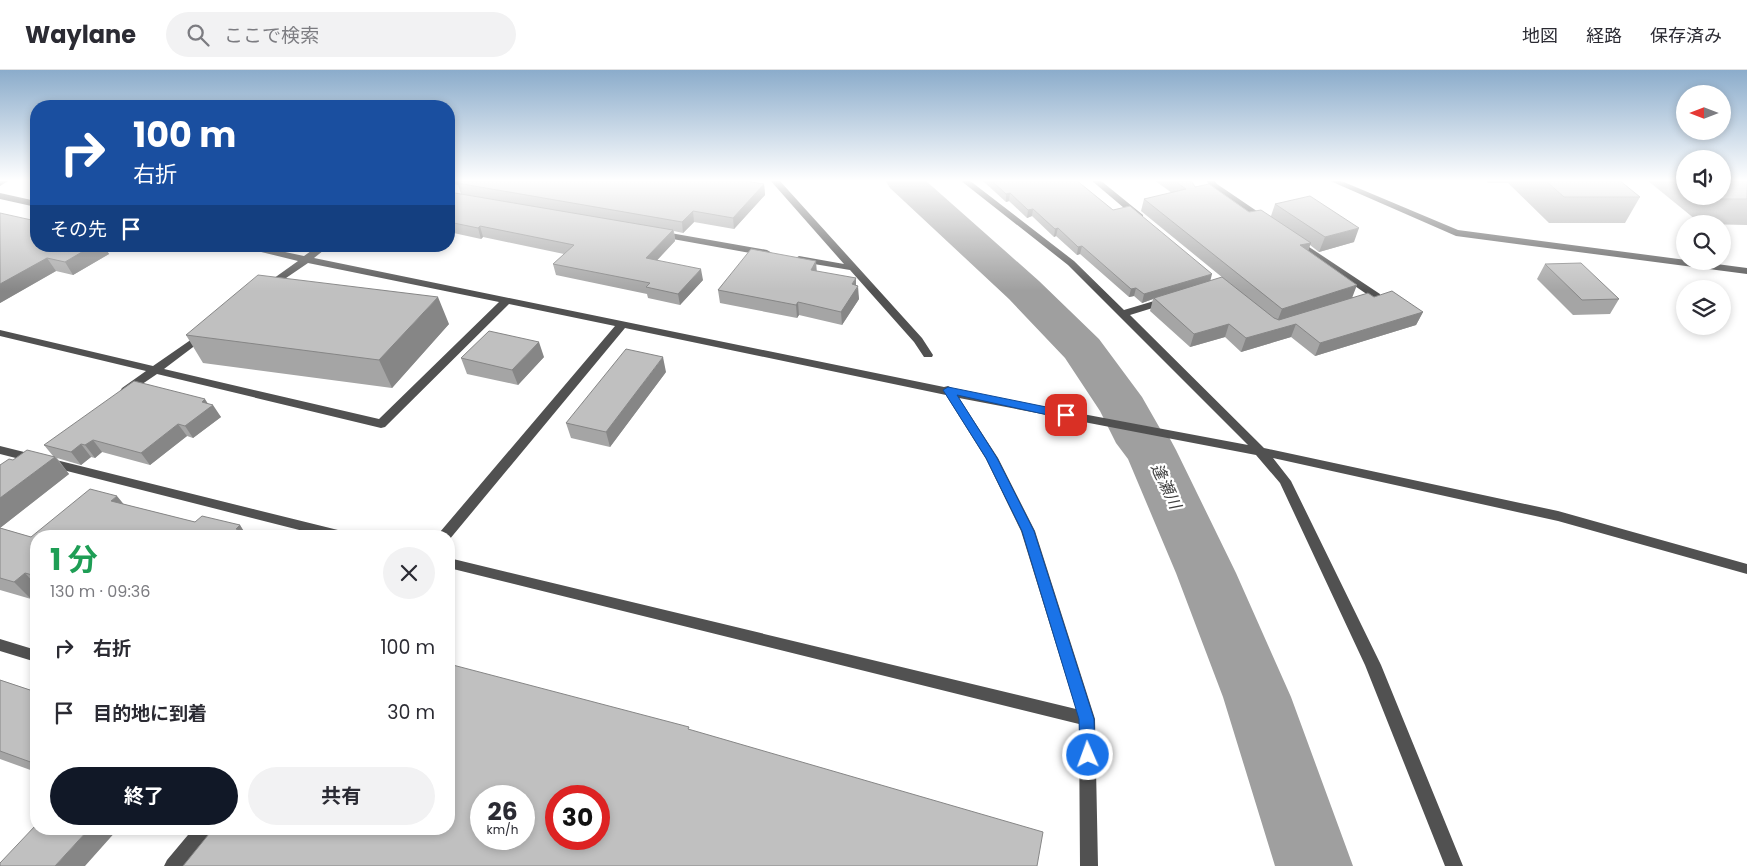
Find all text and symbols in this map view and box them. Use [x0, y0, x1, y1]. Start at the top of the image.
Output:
search box [166, 12, 516, 57]
text: Waylane [25, 18, 136, 51]
icon: search [184, 21, 212, 49]
text: ここで検索 [224, 22, 319, 49]
text: 地図 [1522, 23, 1558, 48]
text: 経路 [1586, 23, 1622, 48]
text: 保存済み [1650, 23, 1722, 48]
north arrow [1676, 85, 1731, 140]
map controls [1676, 85, 1731, 335]
text: 100 m [133, 110, 236, 159]
icon: right [50, 120, 115, 185]
button: sound [1676, 150, 1731, 205]
text: 右折 [133, 159, 177, 190]
icon: arrive [117, 215, 145, 243]
button: search [1676, 215, 1731, 270]
text: その先 [50, 216, 107, 243]
button: layers [1676, 280, 1731, 335]
pin [1045, 394, 1087, 436]
icon: arrive [1052, 401, 1080, 429]
water label: 逢瀬川 [1145, 459, 1187, 514]
text: 1 分 [50, 538, 98, 581]
button: close [383, 547, 435, 599]
text: 130 m · 09:36 [50, 580, 150, 603]
icon: right [50, 634, 78, 662]
text: 100 m [380, 634, 435, 661]
text: 右折 [93, 635, 131, 662]
icon: arrive [50, 699, 78, 727]
text: 30 m [387, 699, 435, 726]
text: 目的地に到着 [93, 700, 207, 727]
position arrow [1061, 728, 1113, 780]
button: 終了 [50, 767, 238, 825]
button: 共有 [248, 767, 435, 825]
speed limit sign: 30 [545, 785, 610, 850]
text: 26 [487, 794, 518, 829]
text: km/h [487, 821, 518, 838]

